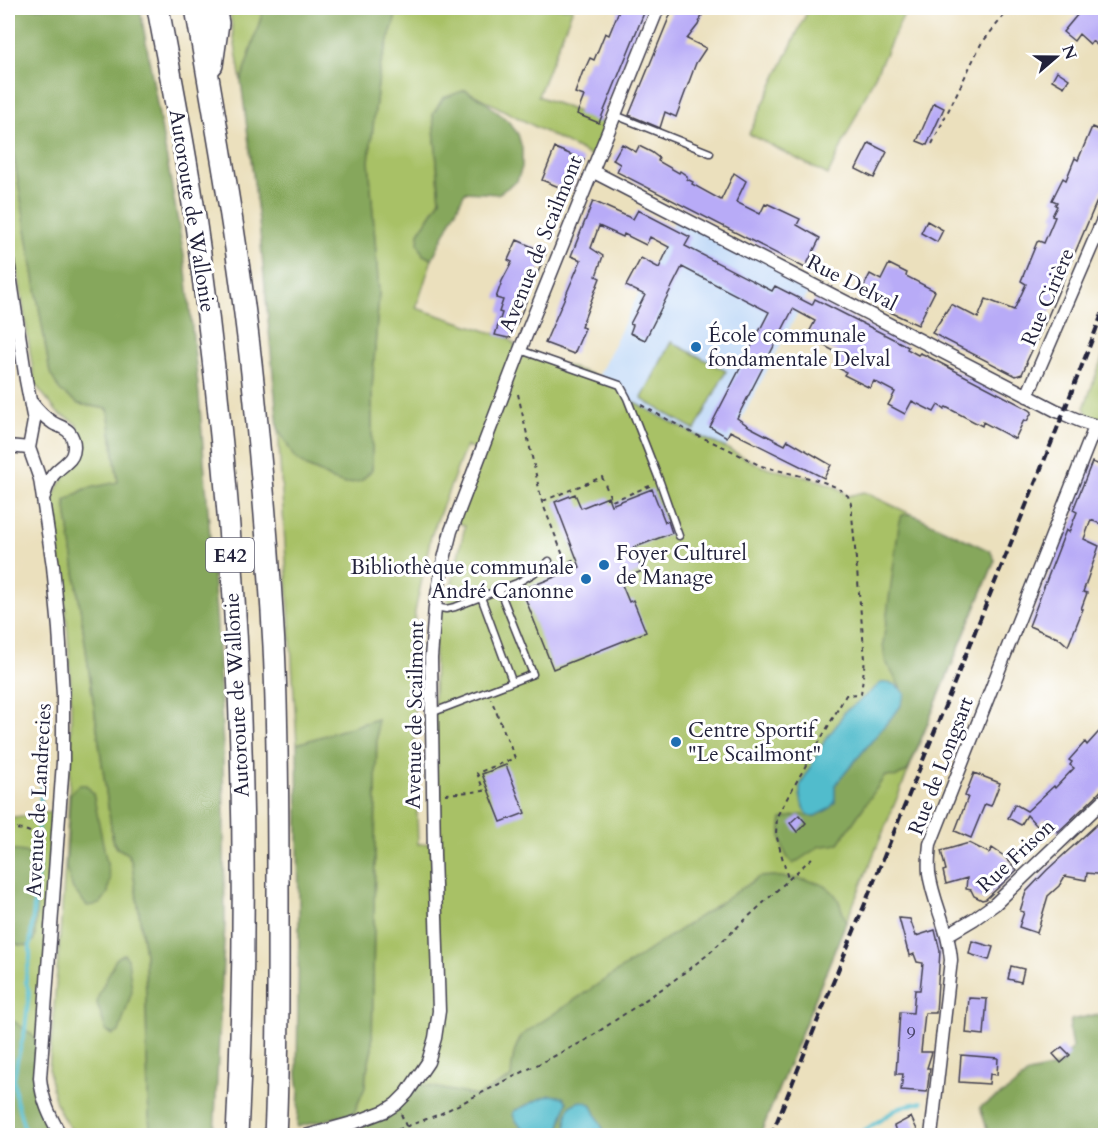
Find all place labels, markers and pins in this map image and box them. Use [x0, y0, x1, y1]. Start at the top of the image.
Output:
place label: École communale fondamentale Delval [708, 321, 890, 374]
marker: École communale fondamentale Delval [689, 340, 703, 354]
place label: Foyer Culturel de Manage [616, 539, 747, 592]
place label: Bibliothèque communale André Canonne [350, 553, 574, 606]
marker: Foyer Culturel de Manage [597, 558, 611, 572]
marker: Bibliothèque communale André Canonne [579, 572, 593, 586]
place label: Centre Sportif "Le Scailmont" [688, 716, 821, 769]
marker: Centre Sportif "Le Scailmont" [669, 735, 683, 749]

